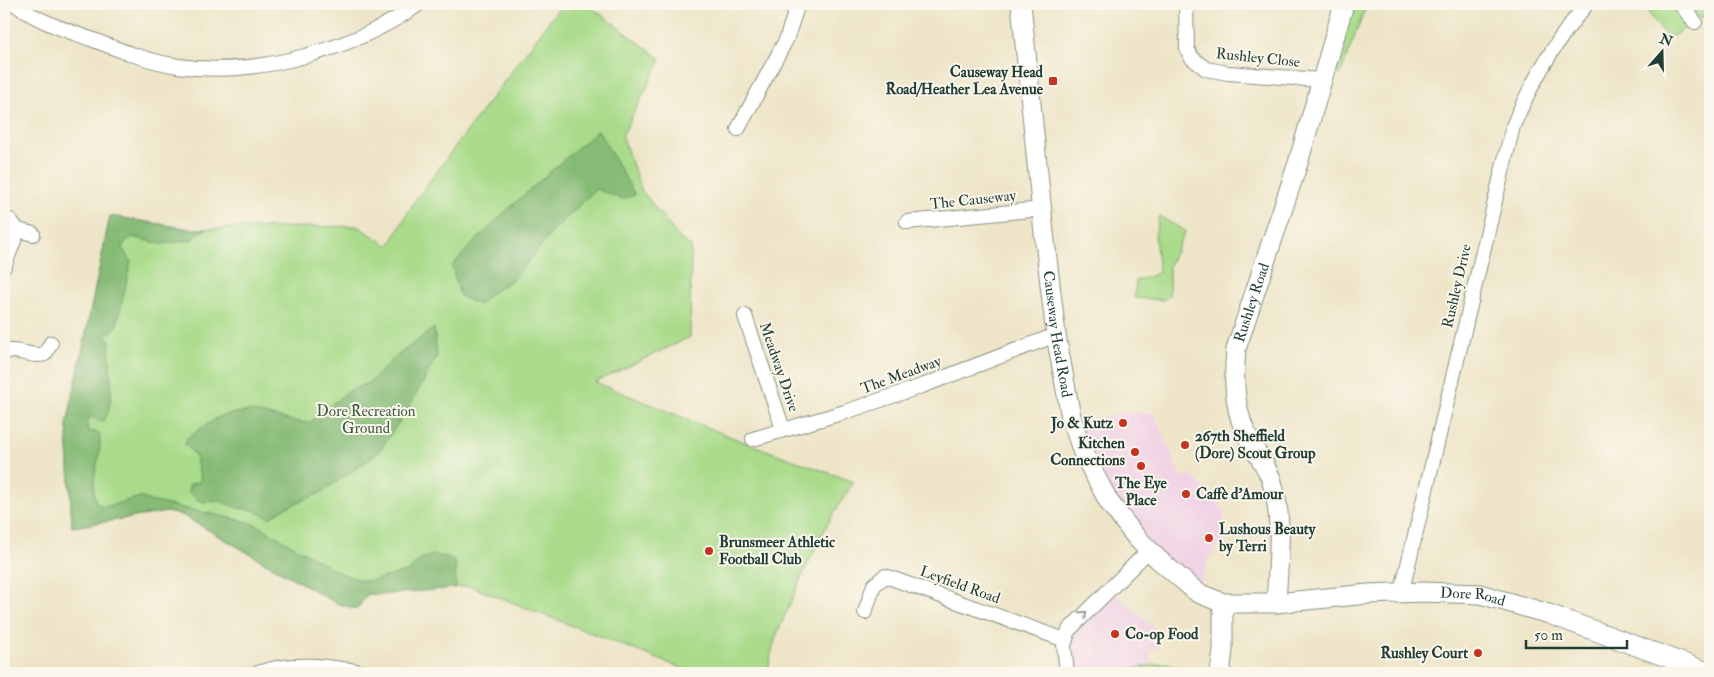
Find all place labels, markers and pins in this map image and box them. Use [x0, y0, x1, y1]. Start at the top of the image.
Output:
place label: Causeway Head Road/Heather Lea Avenue [886, 63, 1044, 99]
marker: Causeway Head Road/Heather Lea Avenue [1047, 75, 1059, 87]
place label: Jo & Kutz [1050, 414, 1114, 434]
marker: Jo & Kutz [1117, 417, 1129, 429]
place label: 267th Sheffield (Dore) Scout Group [1195, 427, 1316, 464]
place label: Kitchen Connections [1050, 434, 1125, 470]
marker: 267th Sheffield (Dore) Scout Group [1179, 439, 1191, 451]
marker: Kitchen Connections [1129, 446, 1141, 458]
marker: The Eye Place [1135, 460, 1147, 472]
place label: The Eye Place [1114, 474, 1168, 510]
place label: Caffè d'Amour [1196, 485, 1284, 504]
marker: Caffè d'Amour [1180, 488, 1192, 500]
place label: Lushous Beauty by Terri [1218, 520, 1317, 557]
marker: Lushous Beauty by Terri [1203, 532, 1215, 544]
place label: Brunsmeer Athletic Football Club [719, 533, 836, 569]
marker: Brunsmeer Athletic Football Club [703, 545, 715, 557]
place label: Co-op Food [1125, 625, 1199, 645]
marker: Co-op Food [1109, 628, 1121, 640]
place label: Rushley Court [1380, 644, 1468, 664]
marker: Rushley Court [1472, 647, 1484, 659]

